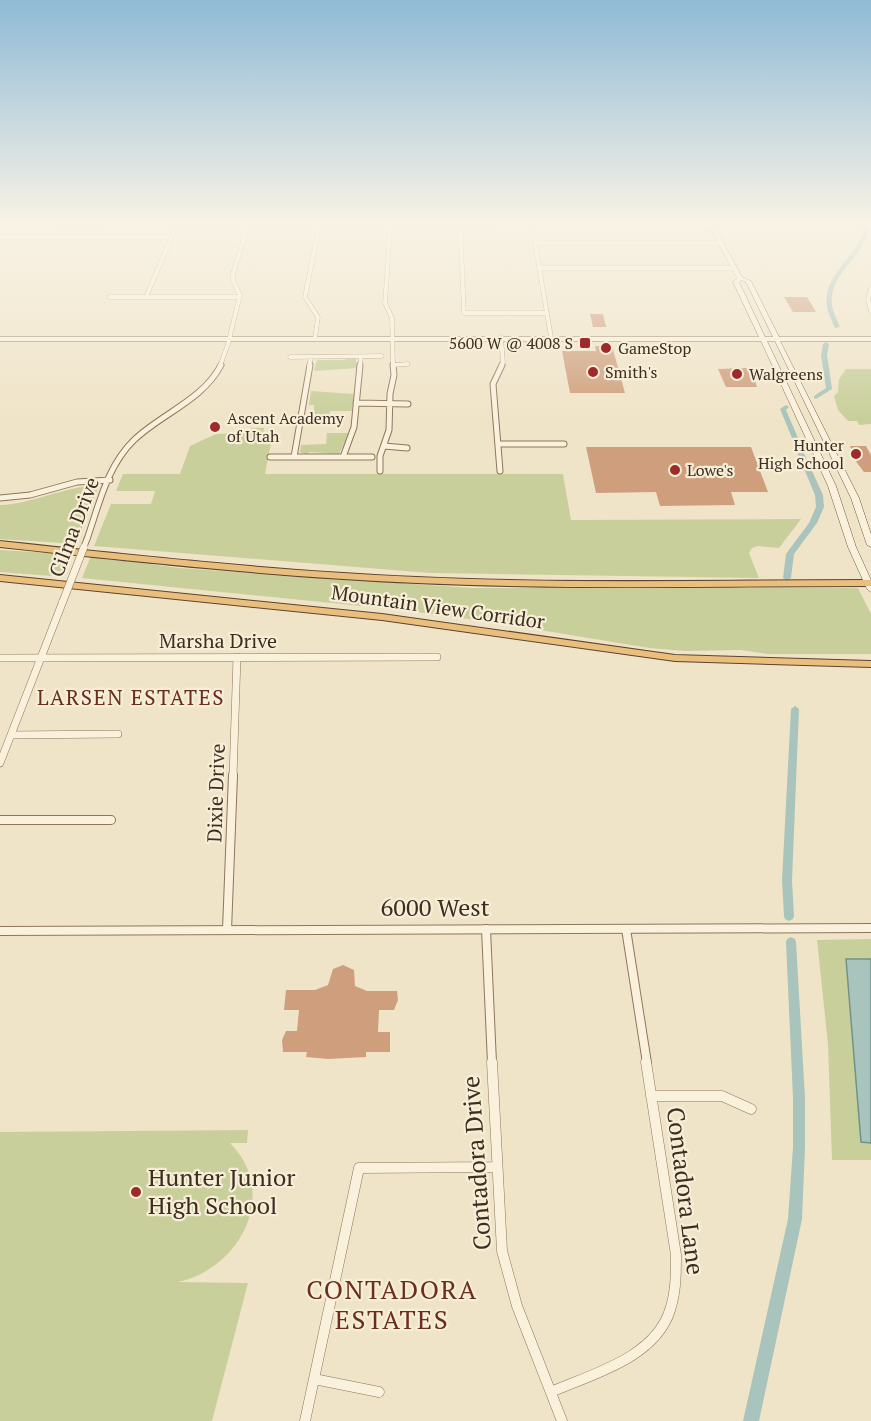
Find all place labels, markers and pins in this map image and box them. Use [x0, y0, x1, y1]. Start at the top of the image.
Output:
place label: 5600 W @ 4008 S [449, 332, 573, 354]
marker: 5600 W @ 4008 S [578, 336, 592, 350]
place label: GameStop [618, 337, 691, 359]
marker: GameStop [599, 341, 613, 355]
place label: Smith's [605, 361, 658, 383]
place label: Walgreens [749, 363, 823, 385]
marker: Smith's [586, 365, 600, 379]
marker: Walgreens [730, 367, 744, 381]
place label: Ascent Academy of Utah [227, 407, 345, 447]
marker: Ascent Academy of Utah [208, 420, 222, 434]
place label: Hunter High School [758, 434, 845, 474]
marker: Hunter High School [849, 447, 863, 461]
place label: Lowe's [687, 459, 733, 481]
marker: Lowe's [668, 463, 682, 477]
place label: Hunter Junior High School [148, 1161, 296, 1221]
marker: Hunter Junior High School [129, 1185, 143, 1199]

